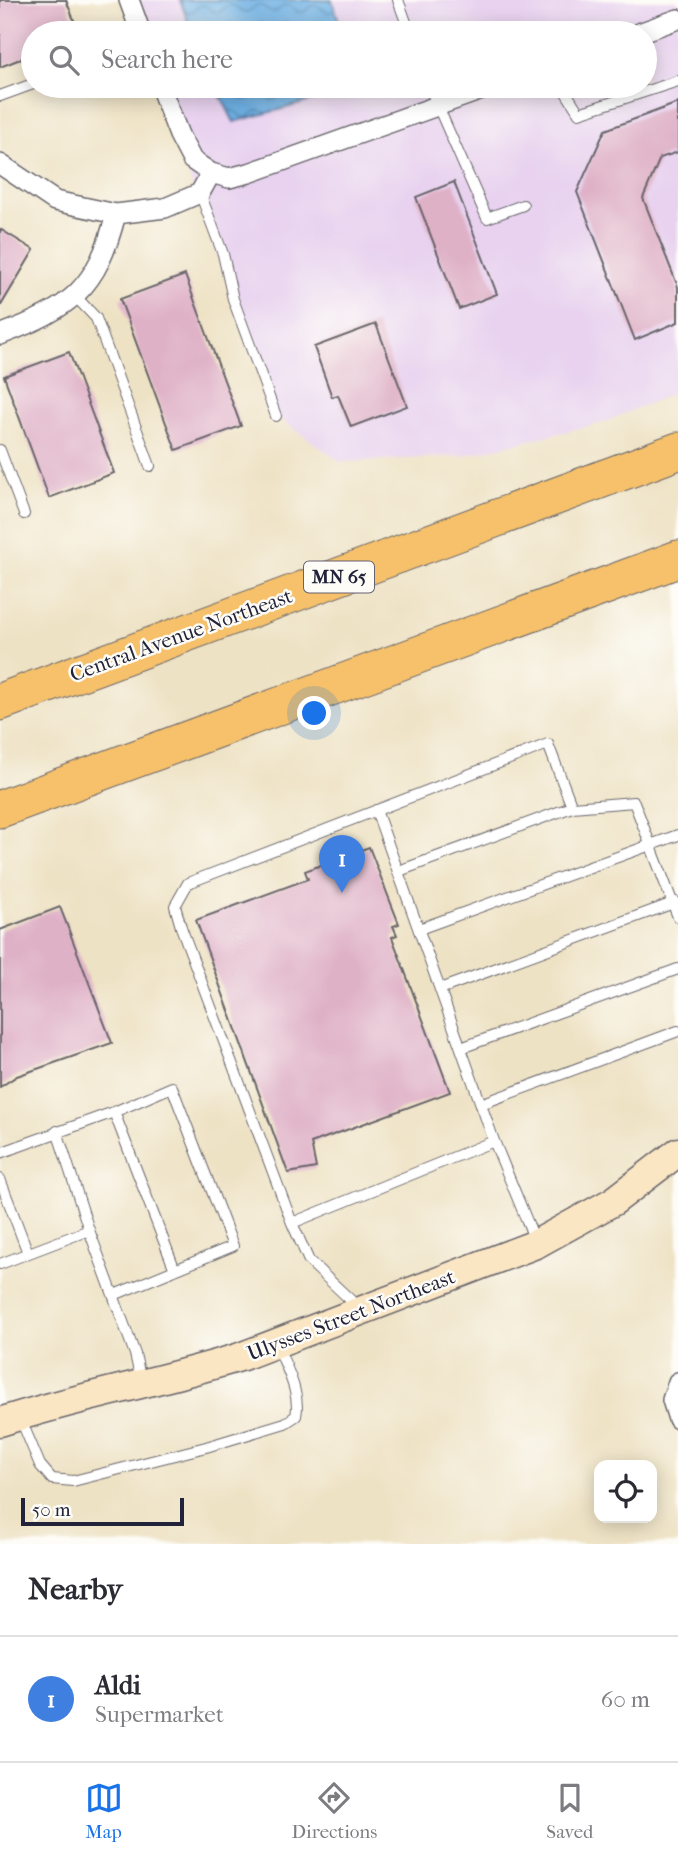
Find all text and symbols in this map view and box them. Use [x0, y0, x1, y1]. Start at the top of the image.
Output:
search box [21, 21, 657, 98]
icon: search [45, 41, 83, 79]
text: Search here [101, 44, 233, 75]
road number: MN 65 [304, 562, 374, 592]
street label: Central Avenue Northeast [67, 583, 296, 686]
your location [297, 696, 331, 730]
pin: 1 [319, 835, 365, 893]
street label: Ulysses Street Northeast [244, 1264, 459, 1366]
map controls [594, 1460, 657, 1523]
button: locate [594, 1460, 657, 1523]
scale bar [21, 1495, 184, 1527]
text: 50 m [32, 1499, 71, 1521]
text: Nearby [28, 1572, 123, 1607]
text: Aldi [95, 1670, 141, 1701]
text: 1 [47, 1686, 55, 1713]
text: 60 m [601, 1686, 650, 1713]
text: Supermarket [95, 1701, 224, 1728]
tab: Map [85, 1779, 123, 1843]
tab: Directions [292, 1779, 377, 1843]
tab: Saved [546, 1779, 593, 1843]

